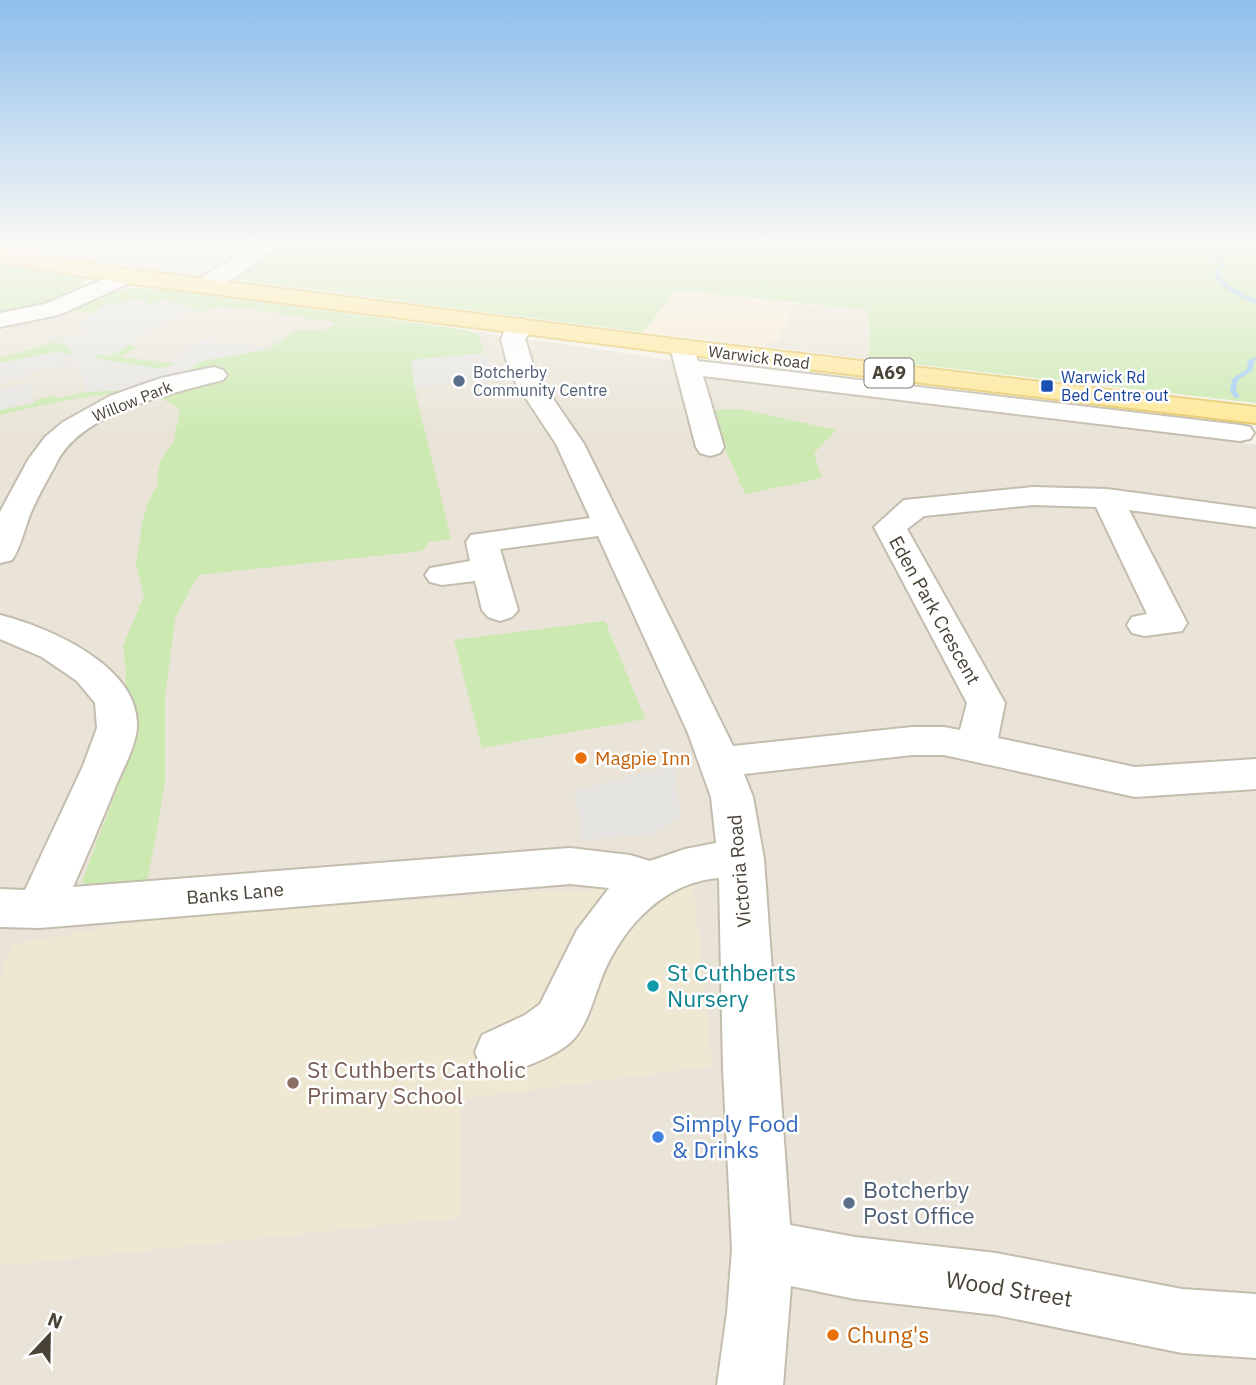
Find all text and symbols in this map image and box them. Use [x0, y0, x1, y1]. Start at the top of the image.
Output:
street label: Warwick Road [707, 341, 811, 373]
road number: A69 [864, 358, 914, 388]
place label: Botcherby Community Centre [473, 362, 608, 400]
place label: Warwick Rd Bed Centre out [1061, 367, 1169, 405]
marker: Botcherby Community Centre [451, 373, 467, 389]
street label: Willow Park [89, 376, 175, 426]
marker: Warwick Rd Bed Centre out [1039, 378, 1055, 394]
street label: Eden Park Crescent [884, 531, 986, 689]
place label: Magpie Inn [595, 746, 690, 770]
marker: Magpie Inn [573, 750, 589, 766]
street label: Victoria Road [722, 814, 756, 928]
street label: Banks Lane [185, 877, 285, 909]
place label: St Cuthberts Nursery [667, 957, 796, 1013]
marker: St Cuthberts Nursery [645, 978, 661, 994]
place label: St Cuthberts Catholic Primary School [307, 1054, 526, 1110]
marker: St Cuthberts Catholic Primary School [285, 1075, 301, 1091]
place label: Simply Food & Drinks [672, 1108, 799, 1164]
marker: Simply Food & Drinks [650, 1129, 666, 1145]
place label: Botcherby Post Office [863, 1174, 975, 1230]
marker: Botcherby Post Office [841, 1195, 857, 1211]
street label: Wood Street [944, 1263, 1075, 1313]
north arrow [14, 1301, 84, 1371]
text: N [44, 1307, 66, 1334]
place label: Chung's [847, 1319, 930, 1349]
marker: Chung's [825, 1327, 841, 1343]

